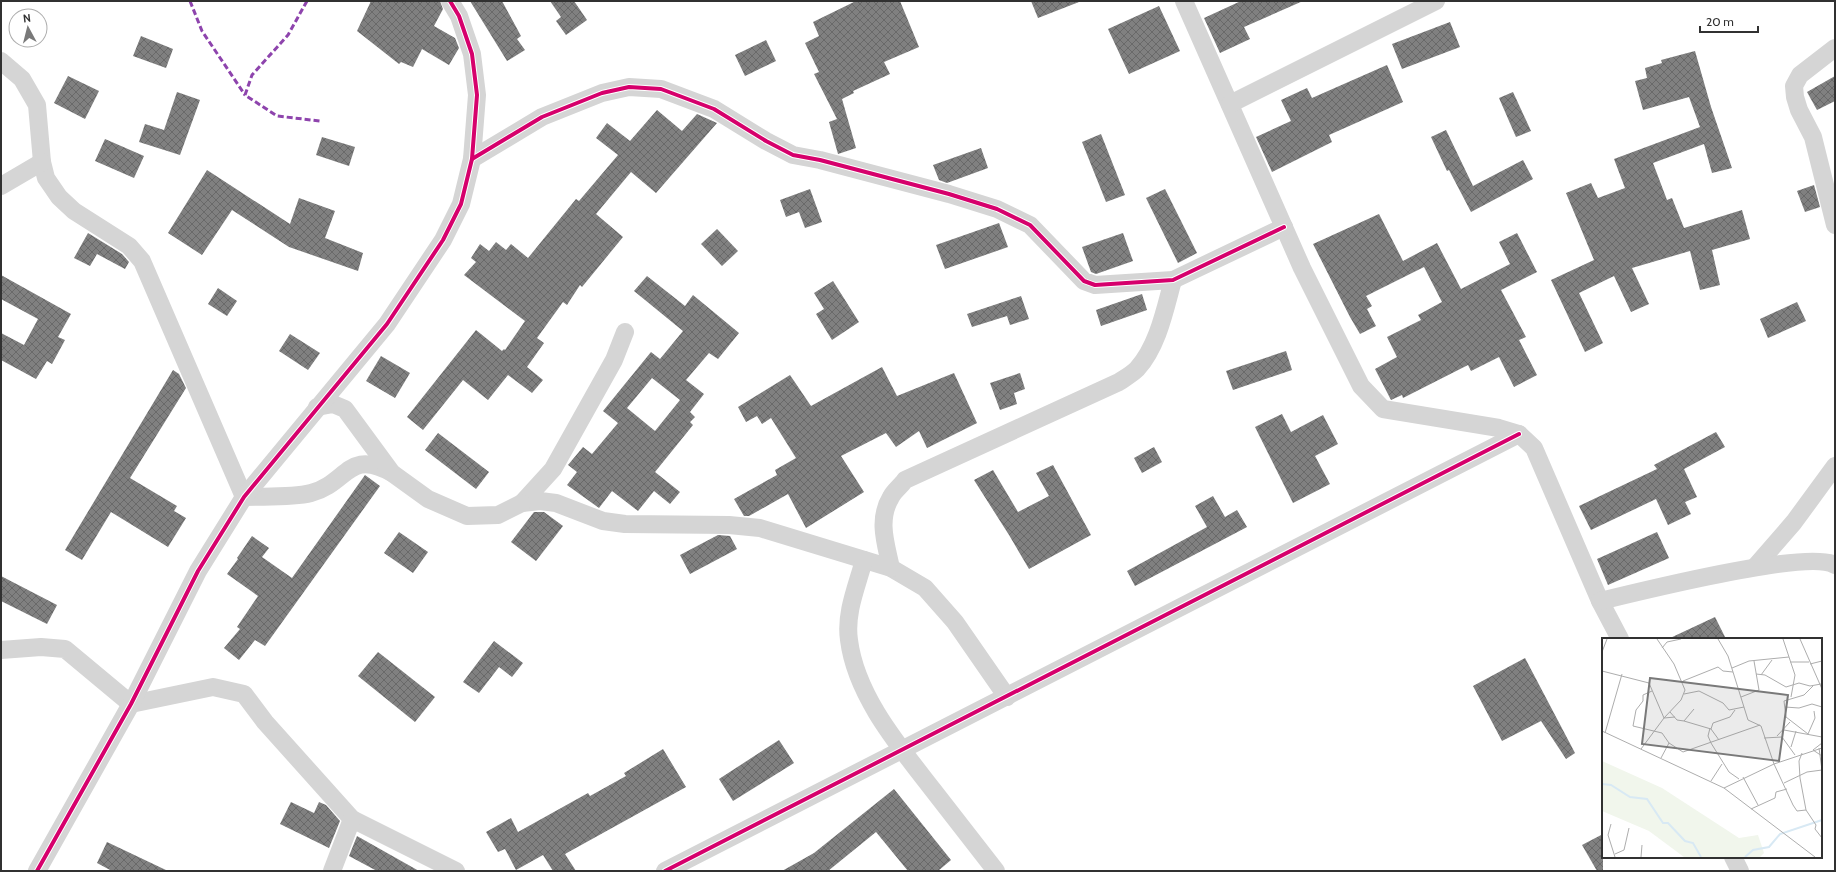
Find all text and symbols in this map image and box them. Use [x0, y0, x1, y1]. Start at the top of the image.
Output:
north arrow [8, 8, 48, 48]
scale bar [1700, 8, 1758, 34]
text: N [22, 11, 31, 25]
text: 20 m [1706, 14, 1734, 29]
inset map [1602, 638, 1822, 858]

